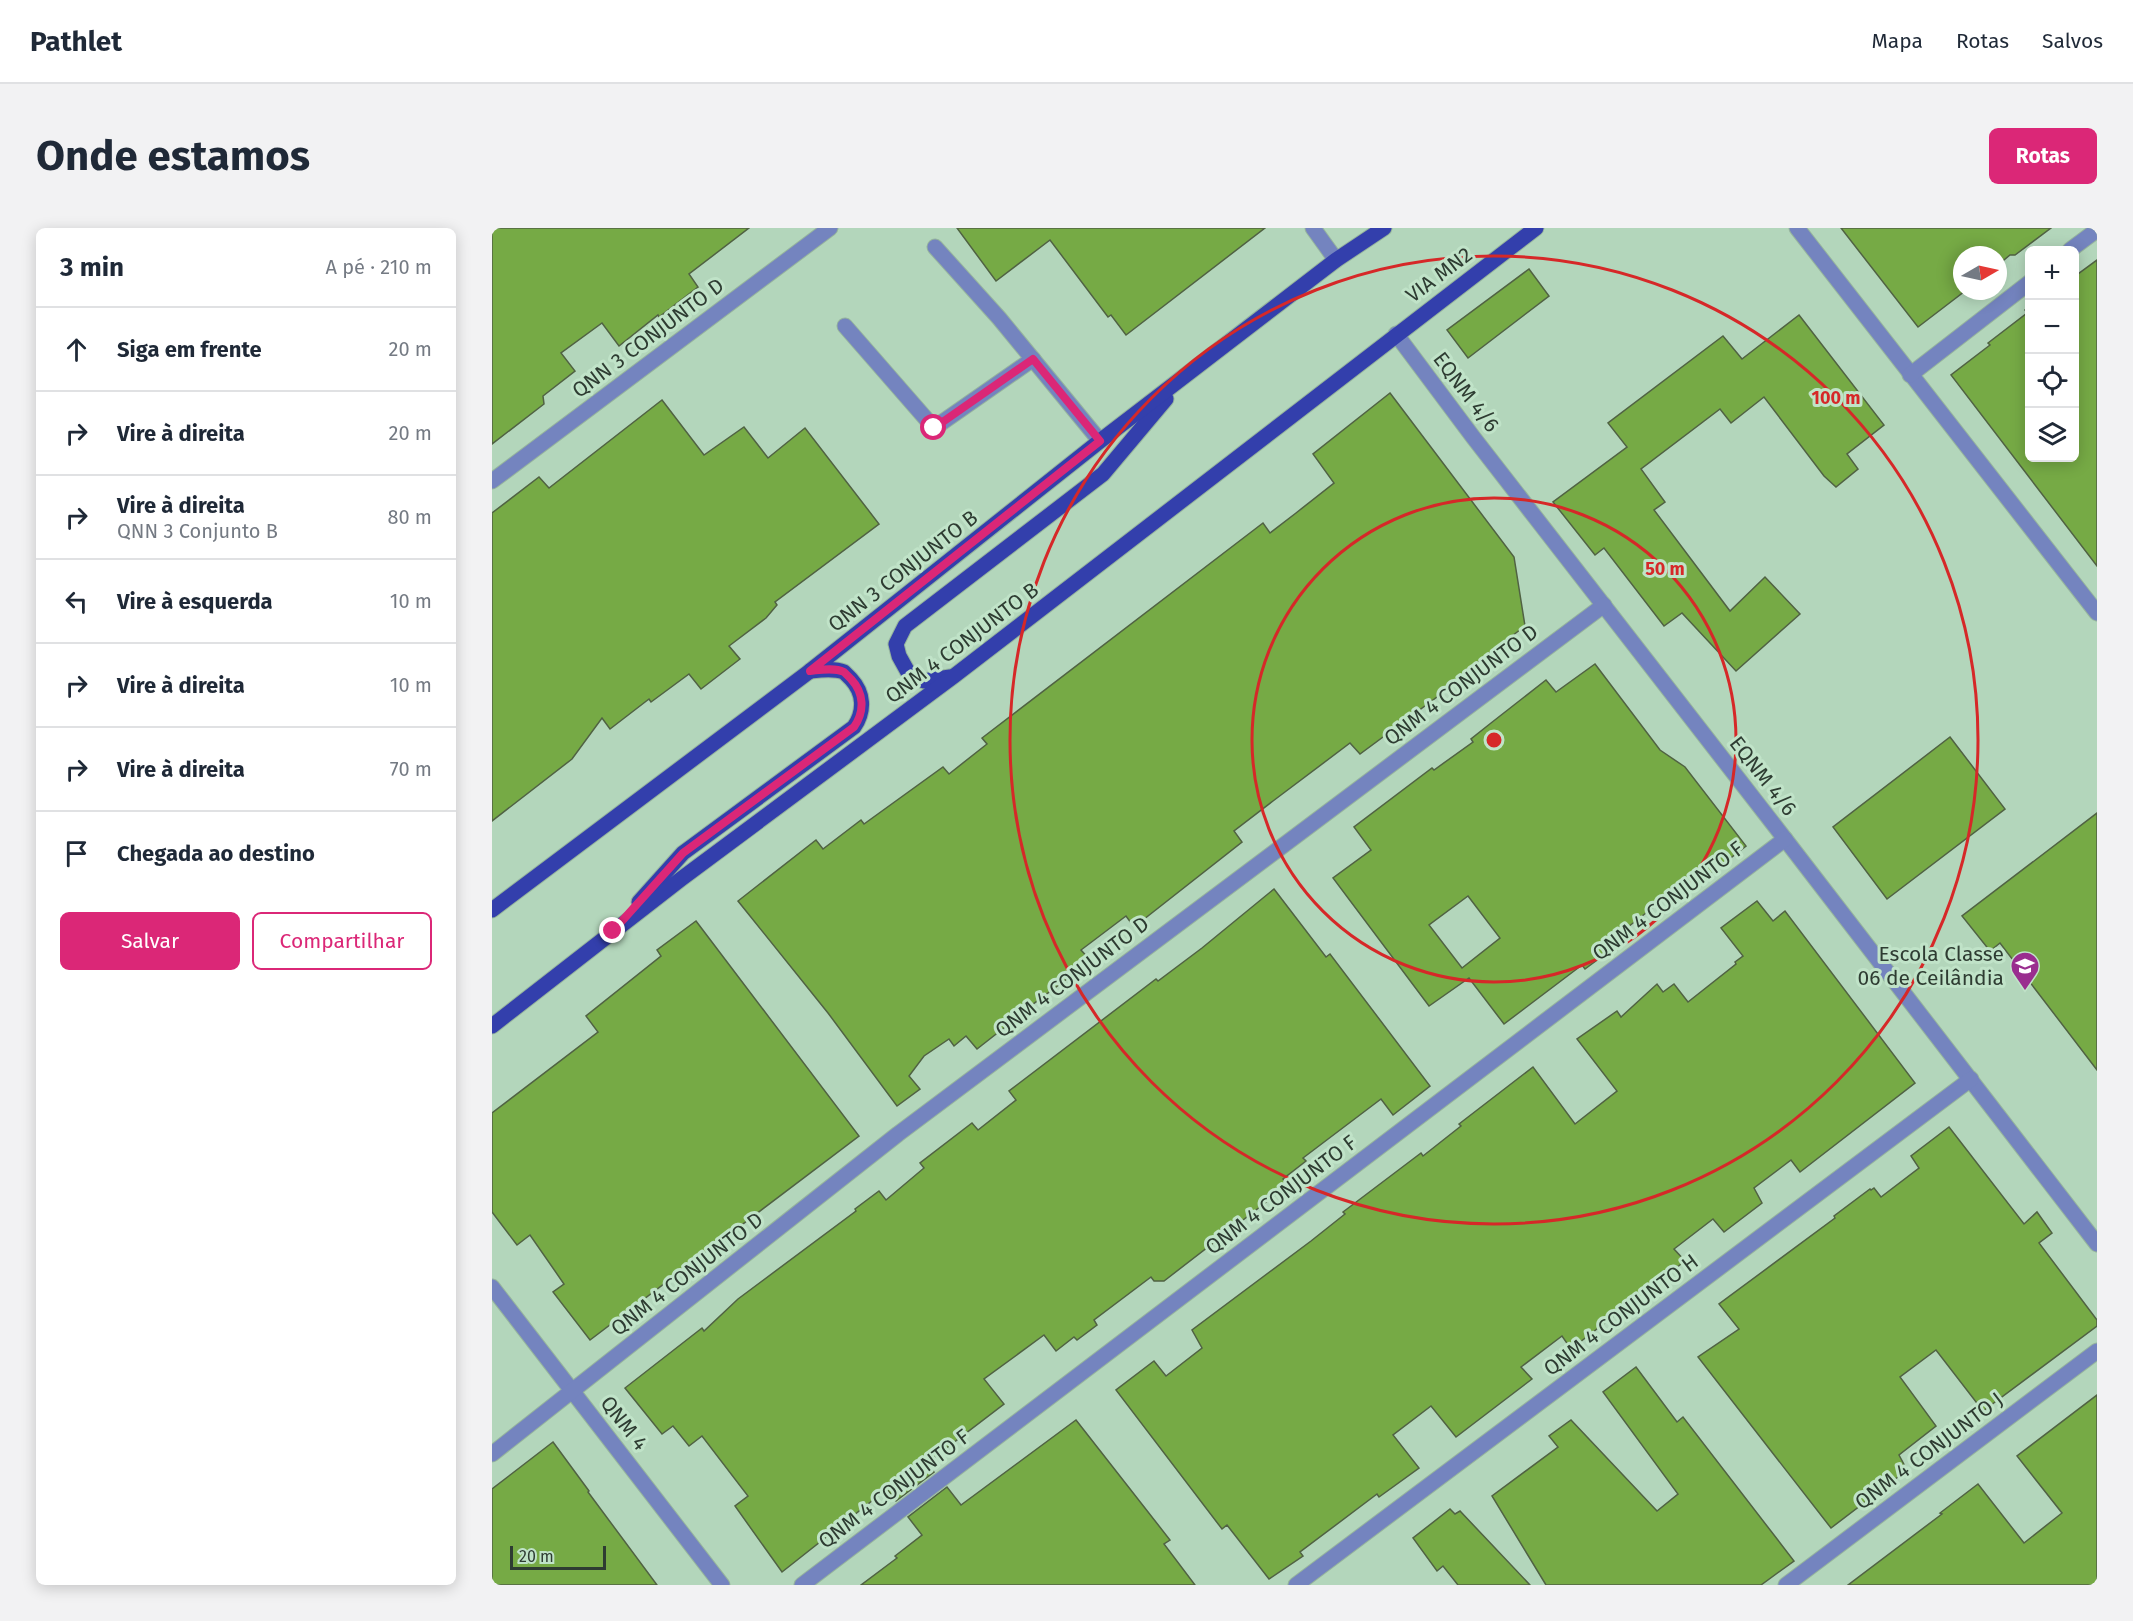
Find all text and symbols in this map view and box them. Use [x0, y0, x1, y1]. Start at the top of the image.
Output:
text: Pathlet [30, 25, 122, 58]
text: Mapa [1872, 28, 1923, 54]
text: Rotas [1956, 28, 2009, 54]
text: Salvos [2042, 28, 2103, 54]
button: Rotas [1989, 128, 2097, 184]
text: Onde estamos [36, 131, 310, 181]
street label: VIA MN2 [1401, 242, 1477, 308]
north arrow [1953, 246, 2007, 300]
map controls [2025, 246, 2079, 462]
button: + [2025, 246, 2079, 300]
text: 3 min [60, 252, 124, 283]
text: A pé · 210 m [325, 255, 432, 279]
street label: QNN 3 CONJUNTO D [567, 272, 729, 404]
button: − [2025, 300, 2079, 354]
icon: ahead [60, 333, 93, 366]
text: Siga em frente [117, 336, 262, 363]
text: 20 m [389, 337, 432, 361]
street label: EQNM 4/6 [1427, 347, 1505, 437]
button: locate [2025, 354, 2079, 408]
text: 100 m [1812, 387, 1860, 409]
button: layers [2025, 408, 2079, 462]
route start [920, 414, 946, 440]
icon: right [60, 417, 93, 450]
text: Vire à direita [117, 420, 245, 447]
text: 20 m [389, 421, 432, 445]
text: Vire à direita [117, 492, 245, 519]
icon: right [60, 501, 93, 534]
text: 80 m [387, 505, 432, 529]
street label: QNN 3 CONJUNTO B [823, 505, 983, 637]
text: QNN 3 Conjunto B [117, 519, 278, 543]
text: 50 m [1645, 558, 1685, 580]
street label: QNM 4 CONJUNTO B [880, 577, 1044, 709]
icon: left [60, 585, 93, 618]
text: Vire à esquerda [117, 588, 273, 615]
text: 10 m [390, 589, 432, 613]
street label: QNM 4 CONJUNTO D [1379, 619, 1543, 751]
icon: right [60, 669, 93, 702]
text: Vire à direita [117, 672, 245, 699]
text: 10 m [390, 673, 432, 697]
centre of rings [1484, 730, 1504, 750]
street label: EQNM 4/6 [1724, 731, 1802, 821]
icon: right [60, 753, 93, 786]
text: Vire à direita [117, 756, 245, 783]
text: 70 m [390, 757, 432, 781]
street label: QNM 4 CONJUNTO F [1587, 836, 1749, 966]
icon: arrive [60, 837, 93, 870]
text: Chegada ao destino [117, 840, 315, 867]
street label: QNM 4 CONJUNTO D [990, 911, 1154, 1043]
button: Salvar [60, 912, 240, 970]
button: Compartilhar [252, 912, 432, 970]
route end [599, 917, 625, 943]
place label: Escola Classe 06 de Ceilândia [1858, 941, 2004, 991]
school or university icon: Escola Classe 06 de Ceilândia [2009, 950, 2041, 992]
street label: QNM 4 CONJUNTO F [1200, 1130, 1362, 1260]
street label: QNM 4 CONJUNTO D [606, 1206, 768, 1342]
street label: QNM 4 CONJUNTO H [1539, 1248, 1703, 1382]
street label: QNM 4 CONJUNTO J [1850, 1387, 2008, 1515]
street label: QNM 4 [595, 1391, 653, 1455]
street label: QNM 4 CONJUNTO F [813, 1424, 975, 1554]
scale bar [510, 1543, 606, 1570]
text: 20 m [519, 1547, 554, 1566]

